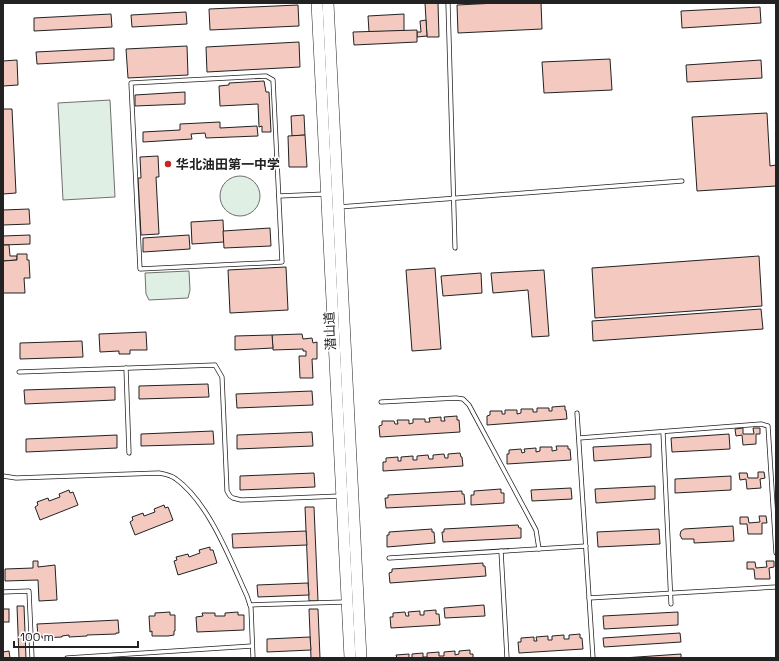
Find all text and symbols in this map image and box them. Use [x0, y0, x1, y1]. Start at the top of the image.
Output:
place label: 华北油田第一中学 [176, 156, 280, 173]
marker: 华北油田第一中学 [163, 159, 173, 169]
street label: 潜山道 [320, 311, 340, 351]
scale bar [14, 623, 138, 649]
text: 100 m [20, 629, 54, 645]

